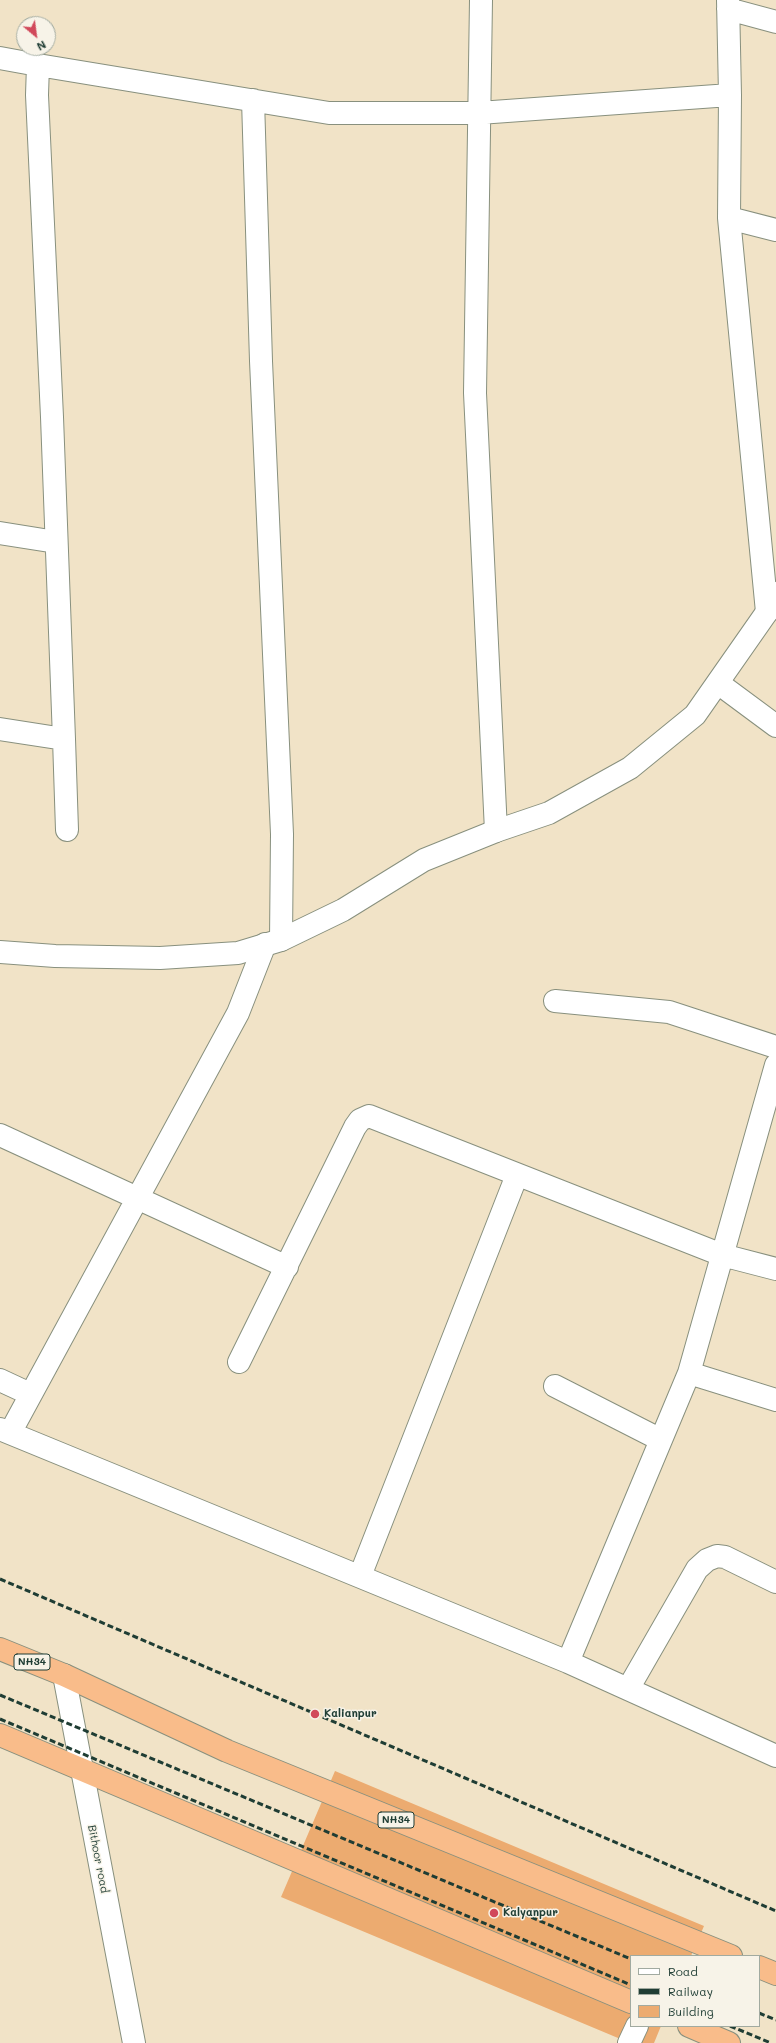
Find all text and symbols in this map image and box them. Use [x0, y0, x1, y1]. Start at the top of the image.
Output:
north arrow [16, 16, 56, 56]
text: N [34, 37, 49, 55]
road number: NH34 [14, 1654, 50, 1670]
place label: Kalianpur [324, 1707, 377, 1721]
marker: Kalianpur [309, 1708, 321, 1720]
road number: NH34 [378, 1812, 414, 1828]
street label: Bithoor road [85, 1824, 111, 1894]
place label: Kalyanpur [503, 1906, 558, 1920]
marker: Kalyanpur [488, 1907, 500, 1919]
legend [630, 1955, 760, 2027]
text: Road [668, 1963, 698, 1979]
text: Railway [668, 1983, 713, 1999]
text: Building [668, 2003, 714, 2019]

